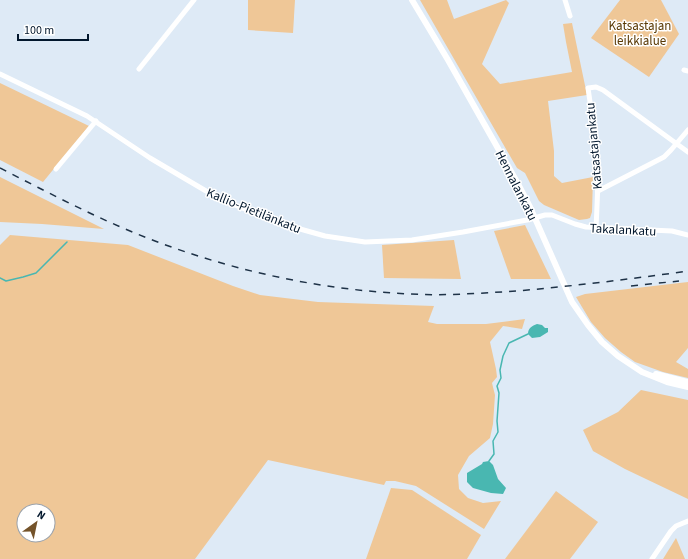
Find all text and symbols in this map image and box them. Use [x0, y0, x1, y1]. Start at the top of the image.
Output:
scale bar [18, 16, 88, 42]
park label: Katsastajan leikkialue [609, 17, 671, 50]
text: 100 m [24, 22, 54, 39]
street label: Katsastajankatu [581, 102, 607, 190]
street label: Hennalankatu [491, 147, 542, 224]
street label: Kallio-Pietilänkatu [204, 184, 304, 238]
street label: Takalankatu [589, 219, 657, 241]
north arrow [16, 503, 56, 543]
text: N [34, 507, 48, 523]

